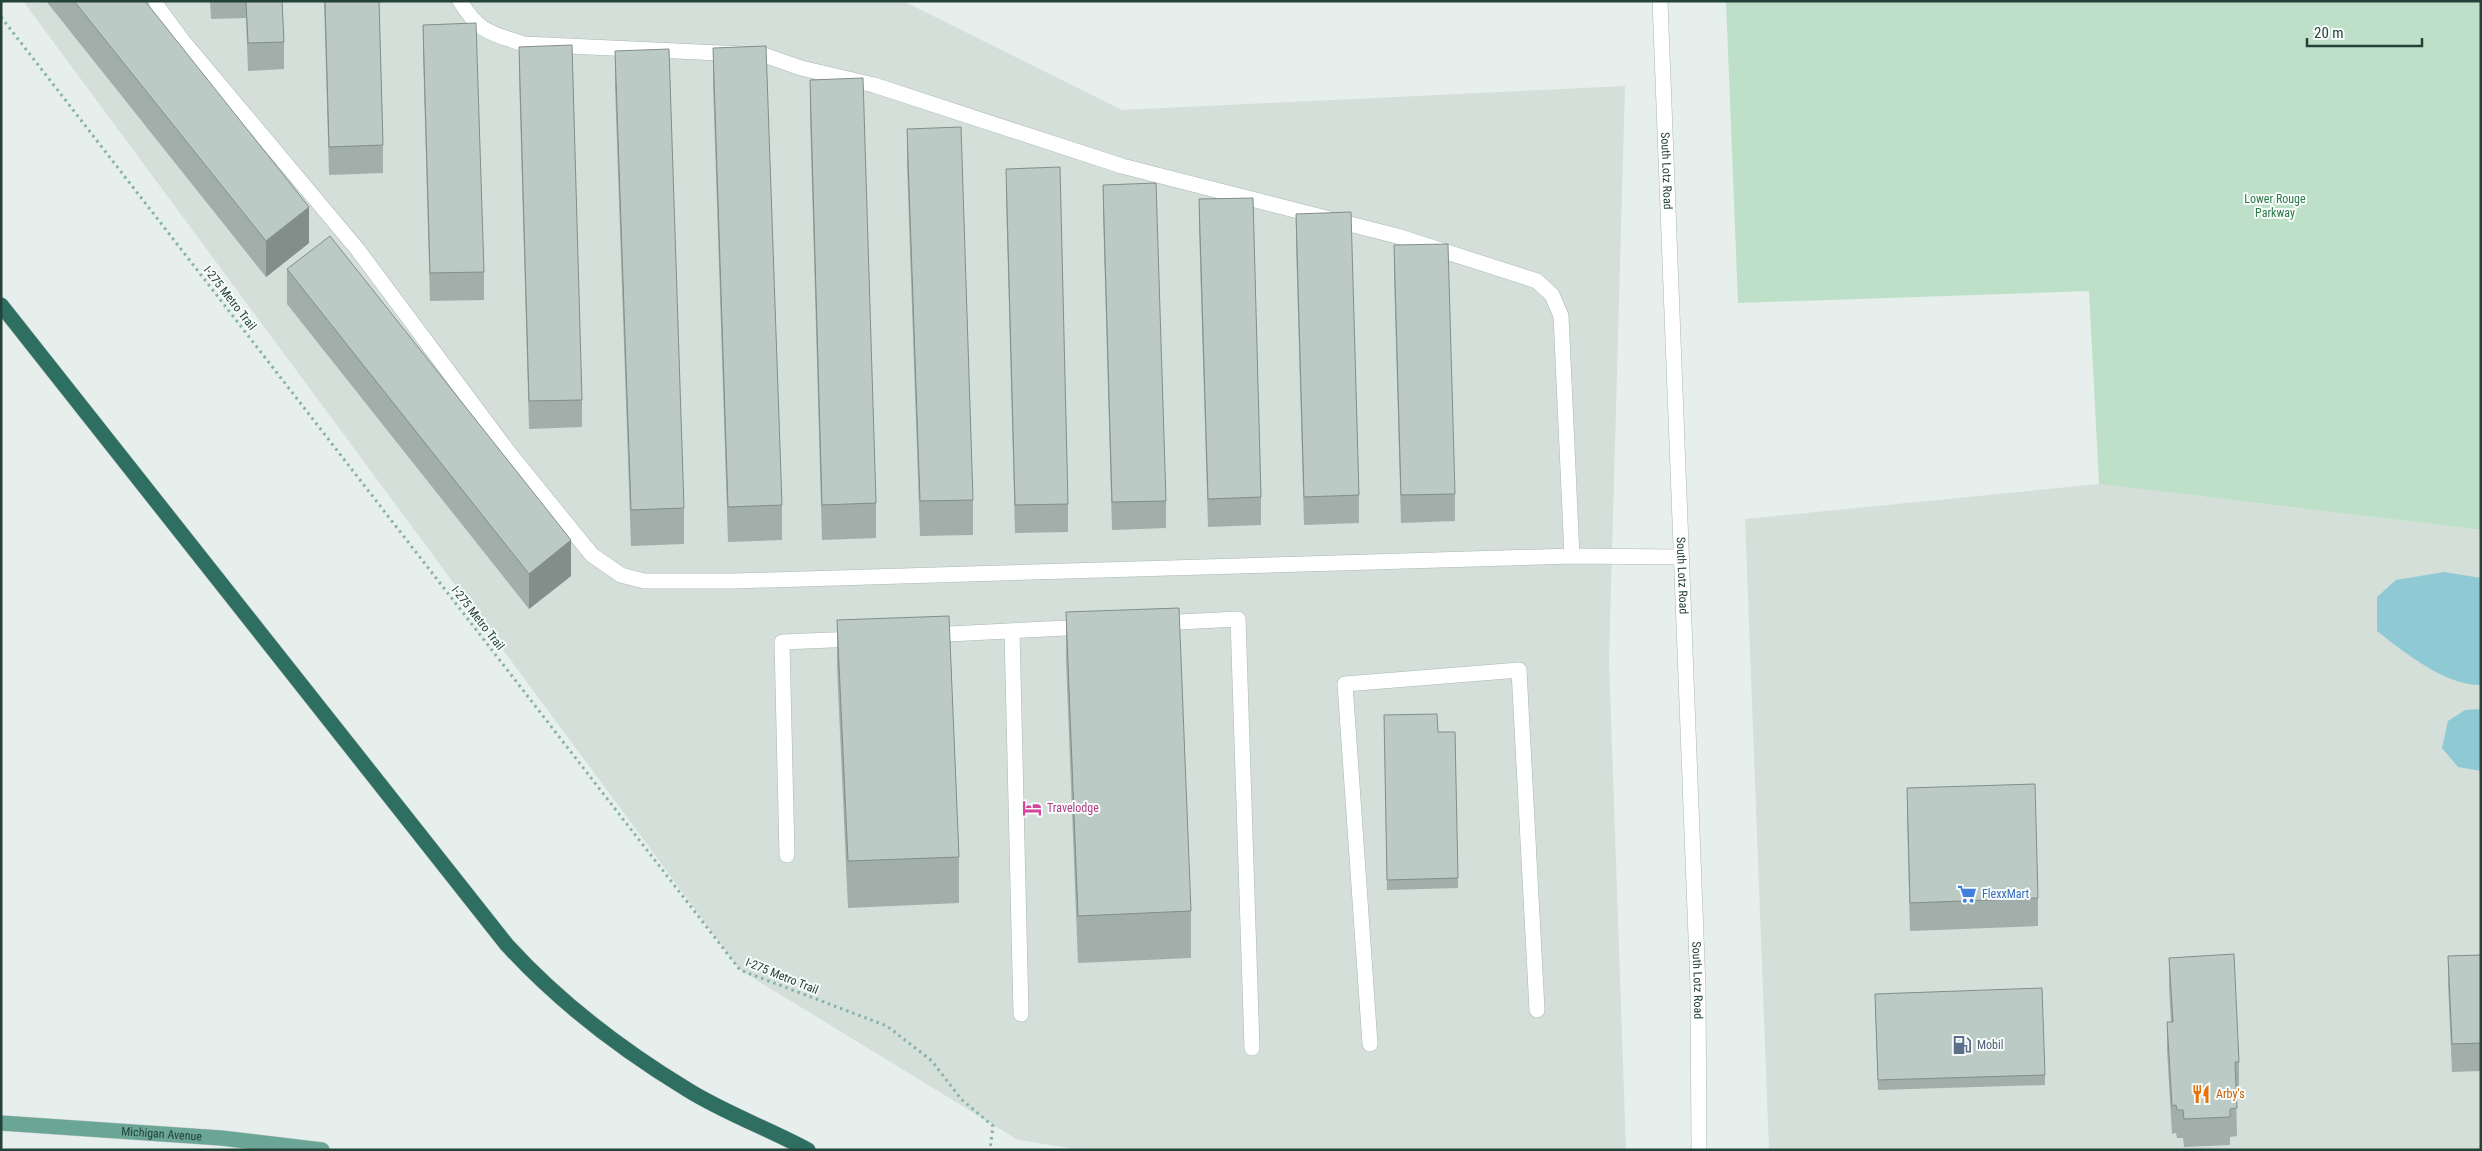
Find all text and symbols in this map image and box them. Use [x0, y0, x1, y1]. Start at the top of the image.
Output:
scale bar [2307, 15, 2422, 47]
text: 20 m [2314, 24, 2344, 42]
street label: South Lotz Road [1658, 132, 1675, 210]
park label: Lower Rouge Parkway [2244, 192, 2306, 220]
street label: I-275 Metro Trail [201, 263, 259, 333]
street label: South Lotz Road [1674, 536, 1691, 615]
street label: I-275 Metro Trail [449, 583, 507, 653]
hotel icon: Travelodge [1021, 797, 1043, 819]
place label: Travelodge [1047, 801, 1099, 815]
supermarket icon: FlexxMart [1956, 883, 1978, 905]
place label: FlexxMart [1982, 887, 2029, 901]
street label: South Lotz Road [1689, 941, 1705, 1019]
street label: I-275 Metro Trail [744, 955, 820, 997]
fuel station icon: Mobil [1951, 1034, 1973, 1056]
place label: Mobil [1977, 1038, 2004, 1052]
restaurant icon: Arby's [2190, 1083, 2212, 1105]
place label: Arby's [2216, 1087, 2245, 1101]
street label: Michigan Avenue [121, 1124, 203, 1144]

